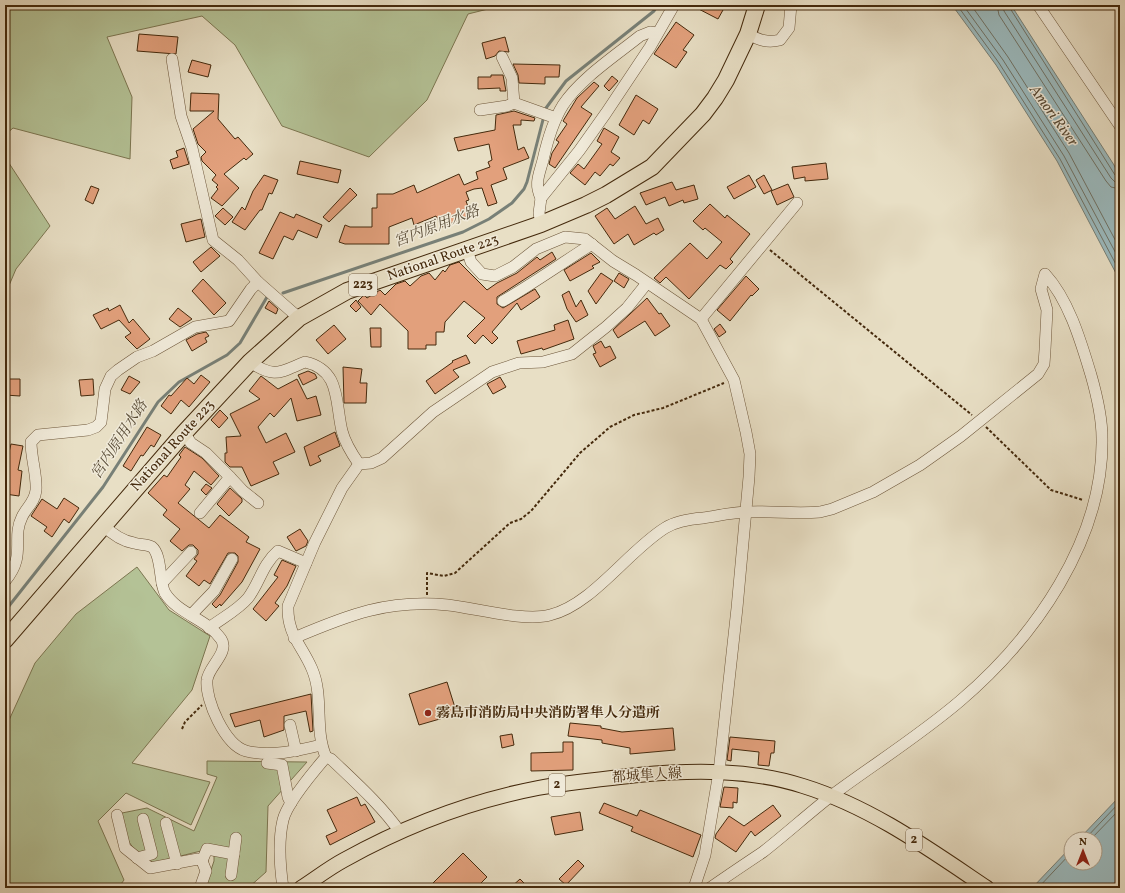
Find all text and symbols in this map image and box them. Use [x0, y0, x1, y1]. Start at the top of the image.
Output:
water label: Amori River [1023, 80, 1083, 151]
water label: 宮内原用水路 [391, 201, 484, 253]
street label: National Route 223 [385, 230, 501, 286]
road number: 223 [349, 274, 377, 296]
water label: 宮内原用水路 [87, 396, 154, 483]
street label: National Route 223 [127, 396, 219, 496]
place label: 霧島市消防局中央消防署隼人分遣所 [436, 704, 660, 723]
marker: 霧島市消防局中央消防署隼人分遣所 [423, 708, 433, 718]
street label: 都城隼人線 [611, 764, 683, 788]
road number: 2 [549, 774, 565, 796]
road number: 2 [906, 829, 922, 851]
north arrow [1063, 831, 1103, 871]
text: N [1079, 835, 1087, 850]

